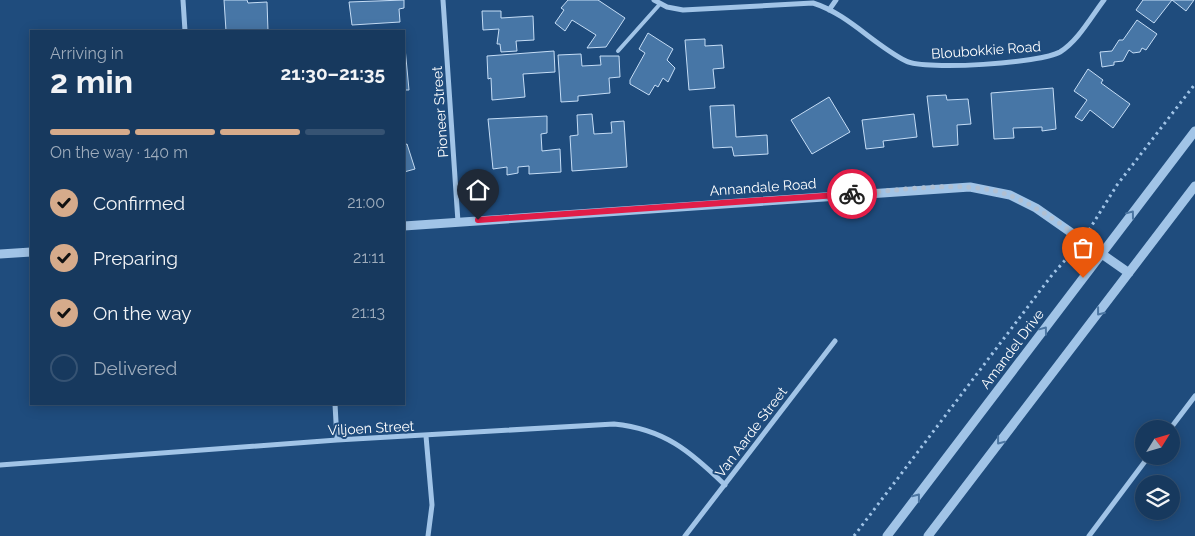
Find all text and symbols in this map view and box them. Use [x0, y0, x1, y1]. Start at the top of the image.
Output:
street label: Bloubokkie Road [931, 38, 1041, 62]
text: Arriving in [50, 44, 124, 63]
text: 21:30–21:35 [281, 62, 385, 84]
text: 2 min [50, 63, 133, 100]
street label: Pioneer Street [429, 65, 451, 158]
text: On the way · 140 m [50, 143, 188, 162]
pin [457, 169, 499, 220]
courier [827, 169, 877, 219]
street label: Annandale Road [709, 175, 817, 199]
icon: home [464, 176, 492, 204]
icon: bike [838, 180, 866, 208]
icon: check [50, 189, 78, 217]
text: Confirmed [93, 192, 185, 214]
text: 21:00 [347, 193, 385, 212]
one-way arrow [1126, 211, 1134, 220]
pin [1062, 227, 1104, 278]
icon: bag [1069, 234, 1097, 262]
icon: check [50, 244, 78, 272]
text: Preparing [93, 247, 178, 269]
text: 21:11 [353, 248, 385, 267]
icon: check [50, 299, 78, 327]
text: On the way [93, 302, 192, 324]
text: 21:13 [351, 303, 385, 322]
street label: Amandel Drive [977, 306, 1047, 392]
one-way arrow [1096, 307, 1105, 316]
one-way arrow [1039, 327, 1047, 336]
text: Delivered [93, 357, 177, 379]
street label: Van Aarde Street [712, 384, 790, 480]
street label: Viljoen Street [327, 418, 415, 438]
north arrow [1135, 420, 1180, 465]
map controls [1135, 420, 1180, 520]
one-way arrow [998, 435, 1006, 444]
button: layers [1135, 475, 1180, 520]
one-way arrow [911, 494, 919, 503]

